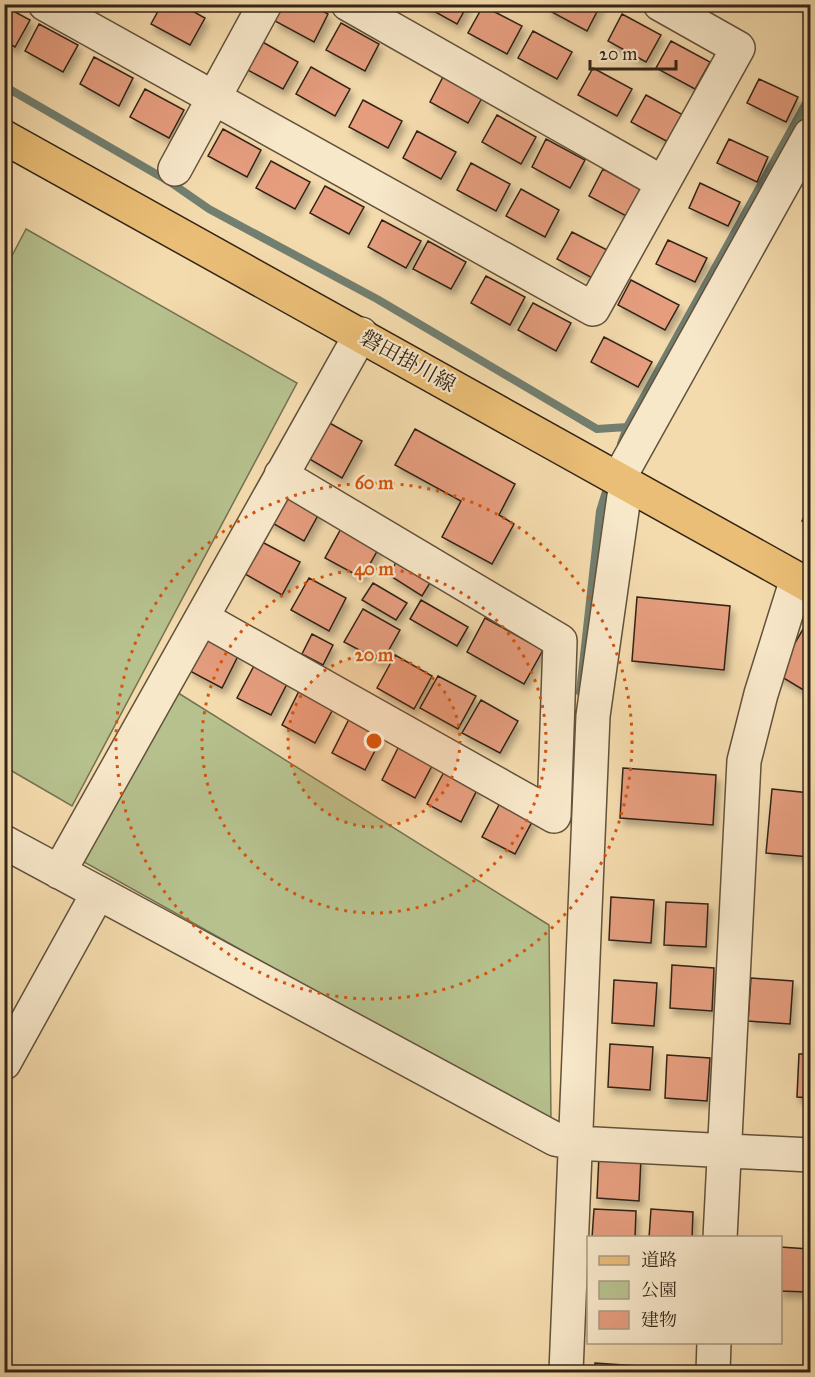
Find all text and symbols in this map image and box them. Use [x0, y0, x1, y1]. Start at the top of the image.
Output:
scale bar [590, 33, 676, 71]
text: 20 m [599, 43, 637, 65]
street label: 磐田掛川線 [356, 324, 460, 398]
text: 60 m [355, 472, 394, 494]
text: 40 m [354, 558, 395, 581]
text: 20 m [355, 644, 394, 666]
centre of rings [364, 731, 384, 751]
legend [587, 1236, 782, 1344]
text: 道路 [641, 1249, 677, 1271]
text: 公園 [641, 1279, 677, 1301]
text: 建物 [641, 1309, 677, 1331]

